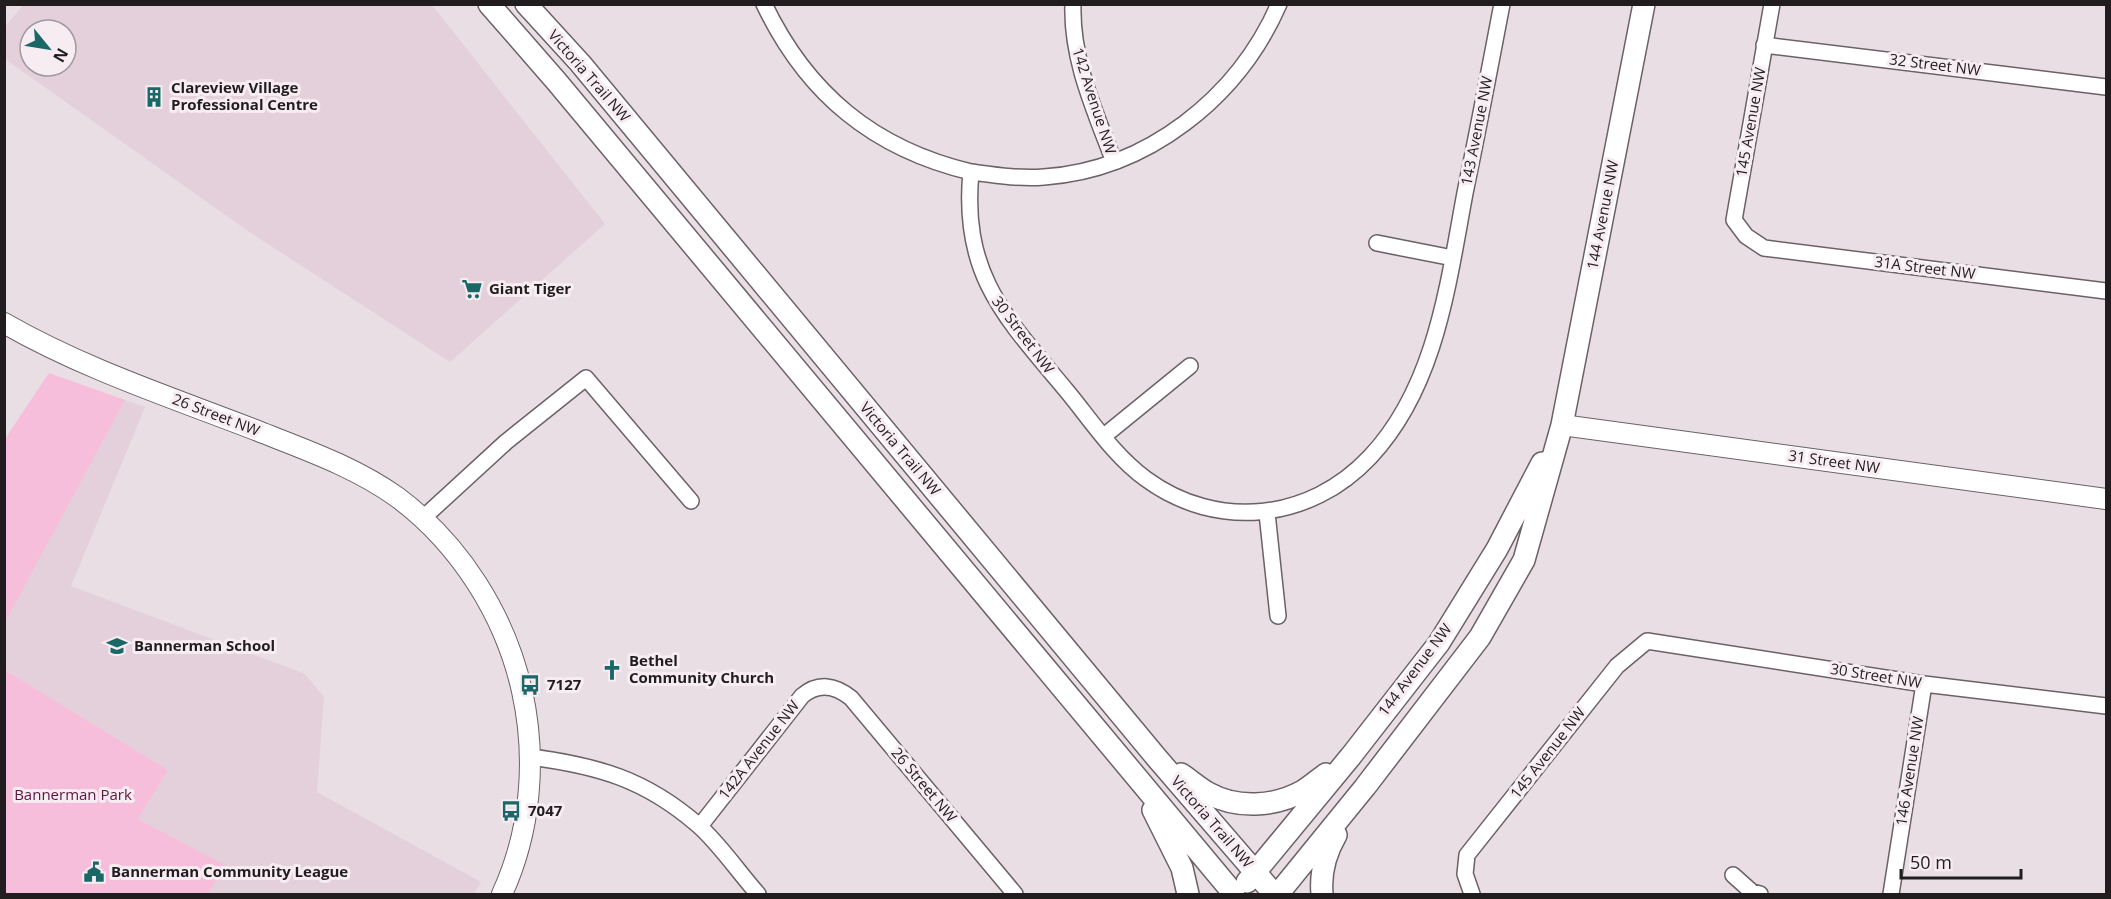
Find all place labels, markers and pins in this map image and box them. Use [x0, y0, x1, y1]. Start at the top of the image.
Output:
place label: Clareview Village Professional Centre [171, 77, 318, 114]
building icon: Clareview Village Professional Centre [142, 85, 166, 109]
supermarket icon: Giant Tiger [460, 277, 484, 301]
place label: Giant Tiger [489, 278, 571, 298]
school or university icon: Bannerman School [105, 634, 129, 658]
place label: Bannerman School [134, 635, 275, 655]
place label: Bethel Community Church [629, 650, 774, 687]
church icon: Bethel Community Church [600, 658, 624, 682]
bus stop icon: 7127 [518, 673, 542, 697]
place label: 7127 [547, 674, 582, 694]
bus stop icon: 7047 [499, 799, 523, 823]
place label: 7047 [528, 800, 563, 820]
public building icon: Bannerman Community League [82, 860, 106, 884]
place label: Bannerman Community League [111, 861, 348, 881]

